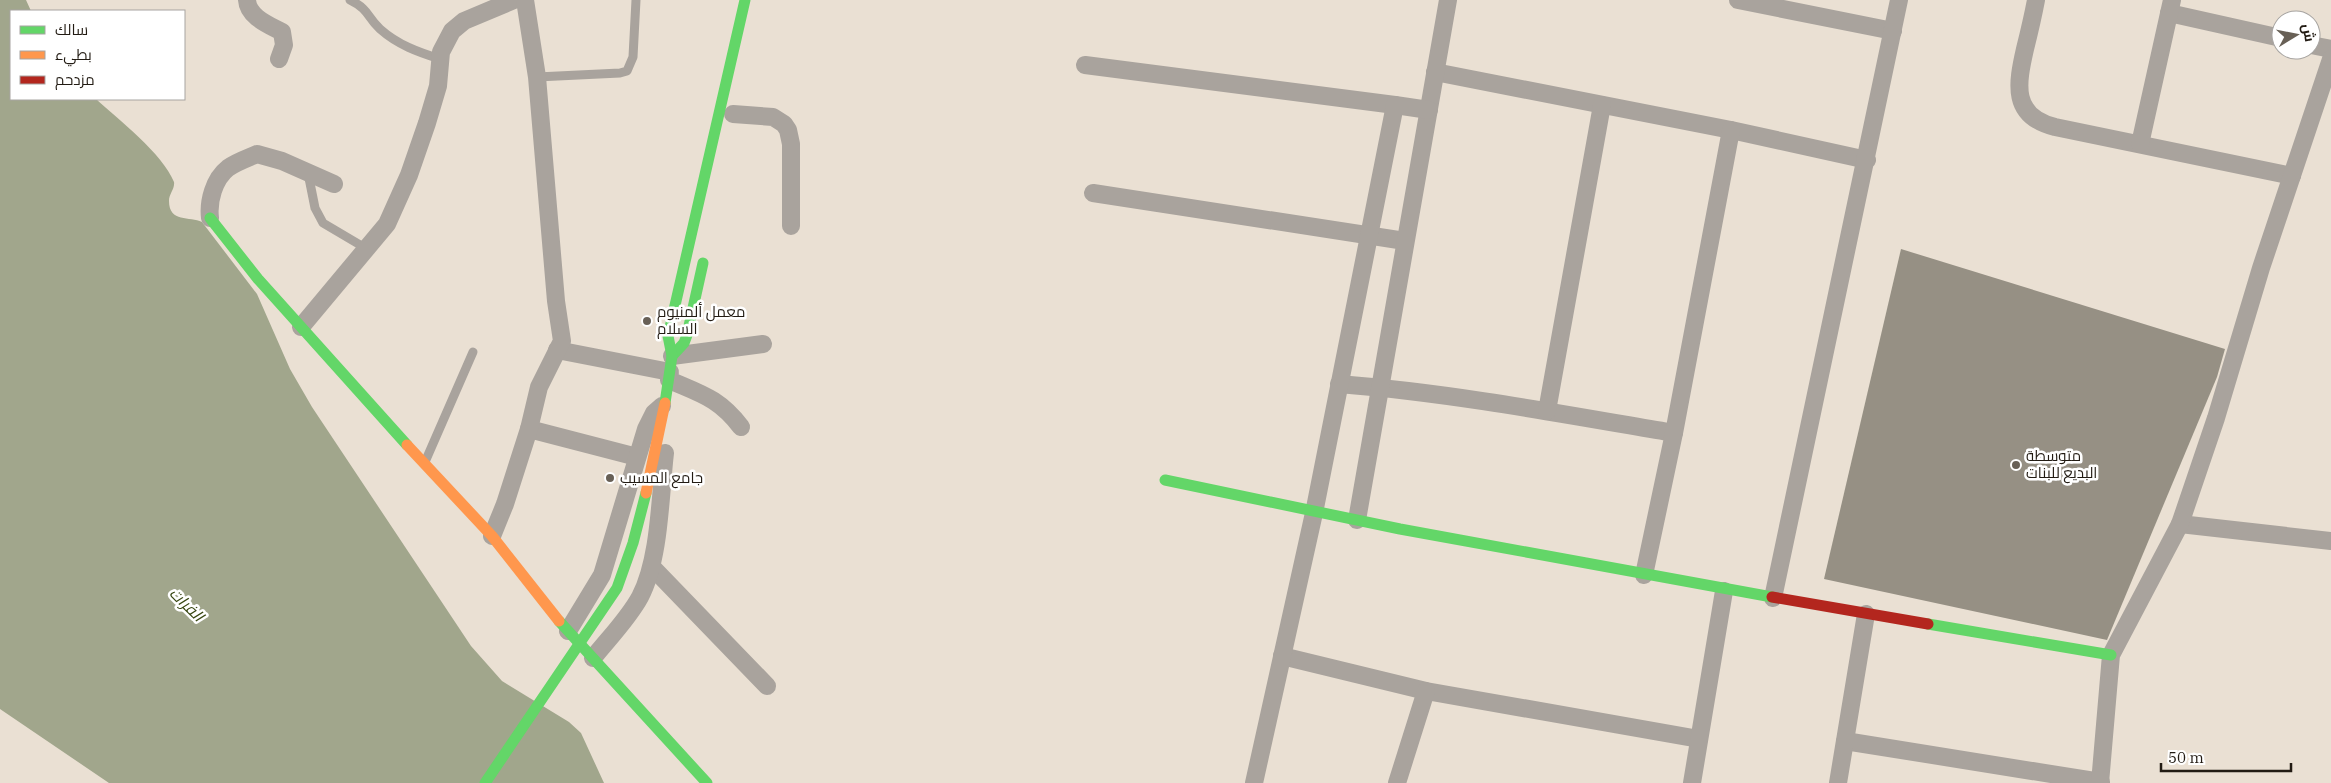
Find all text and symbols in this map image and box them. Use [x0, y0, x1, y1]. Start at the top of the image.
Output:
legend [10, 10, 185, 100]
north arrow [2271, 10, 2321, 60]
text: سالك [55, 20, 88, 39]
text: ش [2298, 22, 2319, 43]
text: بطيء [55, 45, 92, 67]
text: مزدحم [55, 70, 95, 90]
place label: معمل ألمنيوم السلام [657, 302, 745, 339]
marker: معمل ألمنيوم السلام [641, 315, 653, 327]
place label: متوسطة البديع للبنات [2026, 446, 2097, 484]
marker: متوسطة البديع للبنات [2010, 459, 2022, 471]
place label: جامع المسيب [620, 468, 703, 489]
marker: جامع المسيب [604, 472, 616, 484]
water label: الفرات [165, 583, 210, 626]
scale bar [2161, 740, 2291, 772]
text: 50 m [2168, 748, 2204, 767]

